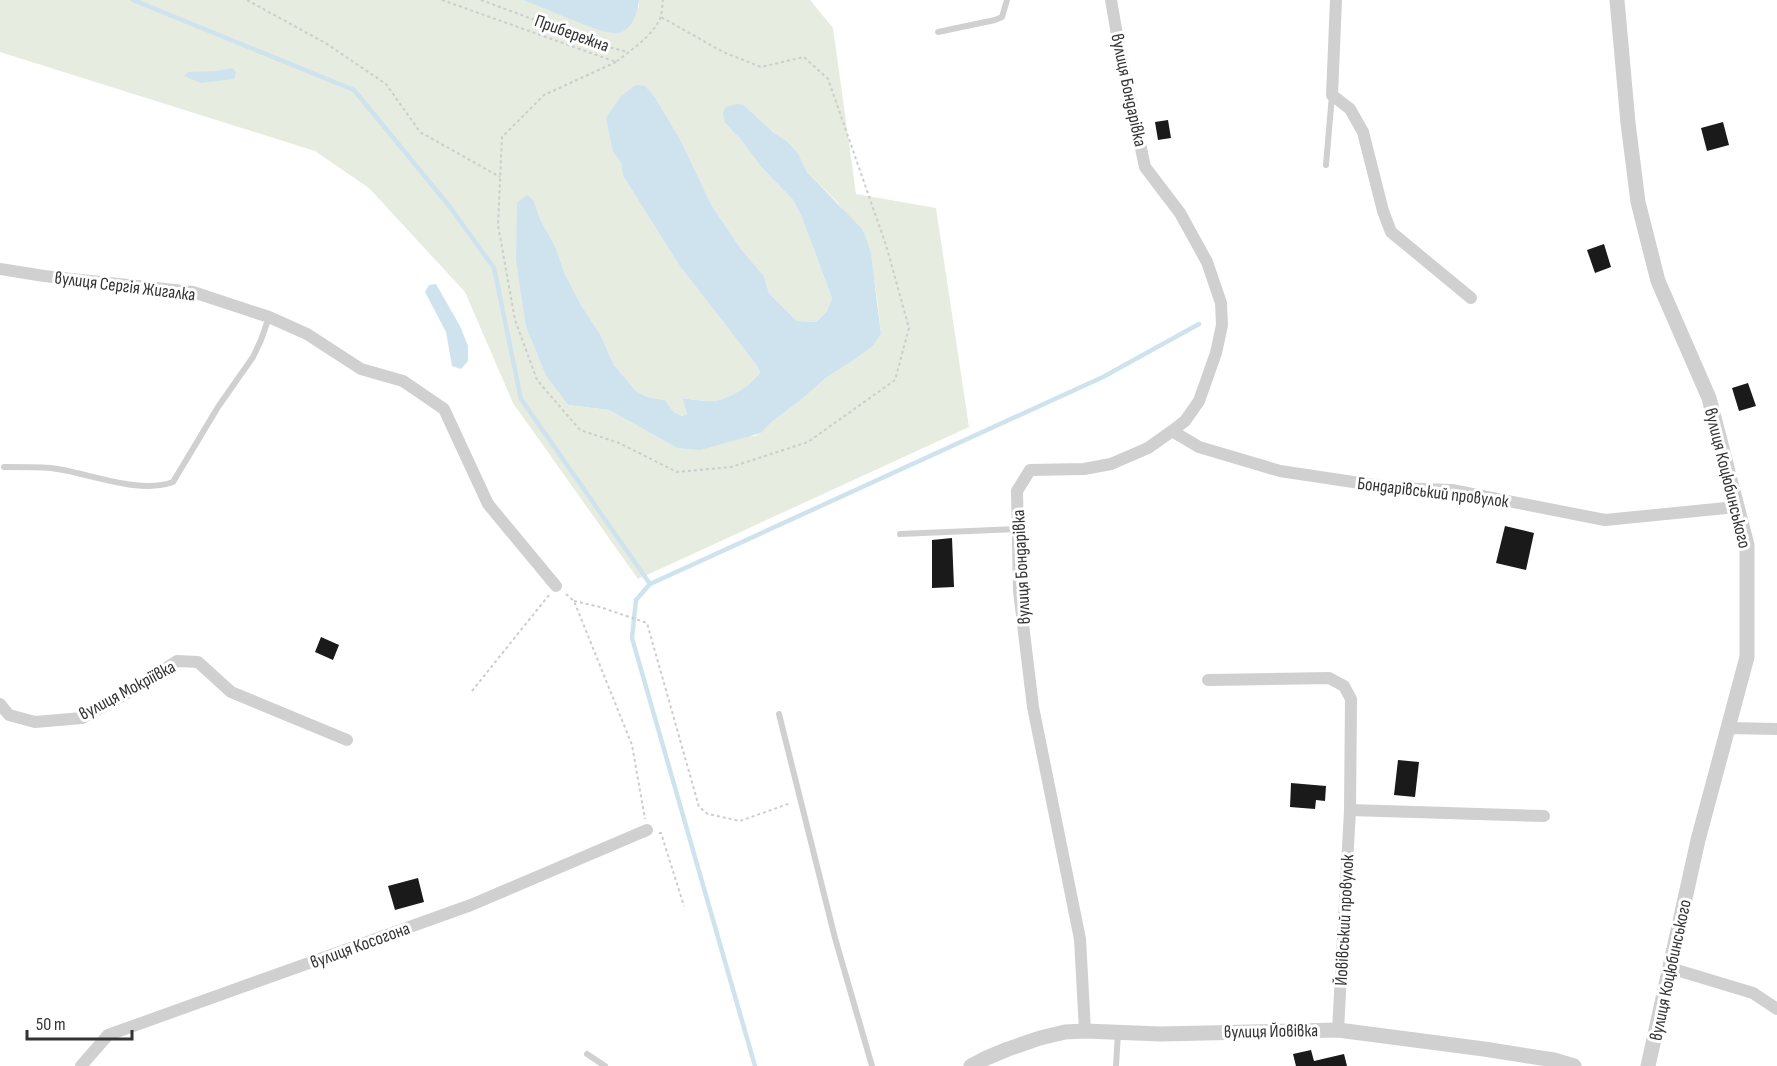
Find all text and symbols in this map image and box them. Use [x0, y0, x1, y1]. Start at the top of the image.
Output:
street label: Прибережна [532, 10, 612, 57]
street label: вулиця Бондарівка [1106, 32, 1151, 149]
street label: вулиця Сергія Жигалка [53, 267, 197, 306]
street label: вулиця Коцюбинського [1700, 406, 1755, 550]
street label: Бондарівський провулок [1356, 473, 1510, 512]
street label: вулиця Бондарівка [1008, 509, 1035, 625]
street label: вулиця Мокріївка [76, 656, 179, 725]
street label: Йовівський провулок [1331, 854, 1358, 986]
street label: вулиця Коцюбинського [1645, 898, 1696, 1043]
street label: вулиця Косогона [308, 918, 413, 973]
scale bar [27, 1003, 132, 1041]
text: 50 m [36, 1014, 66, 1035]
street label: вулиця Йовівка [1224, 1020, 1318, 1043]

